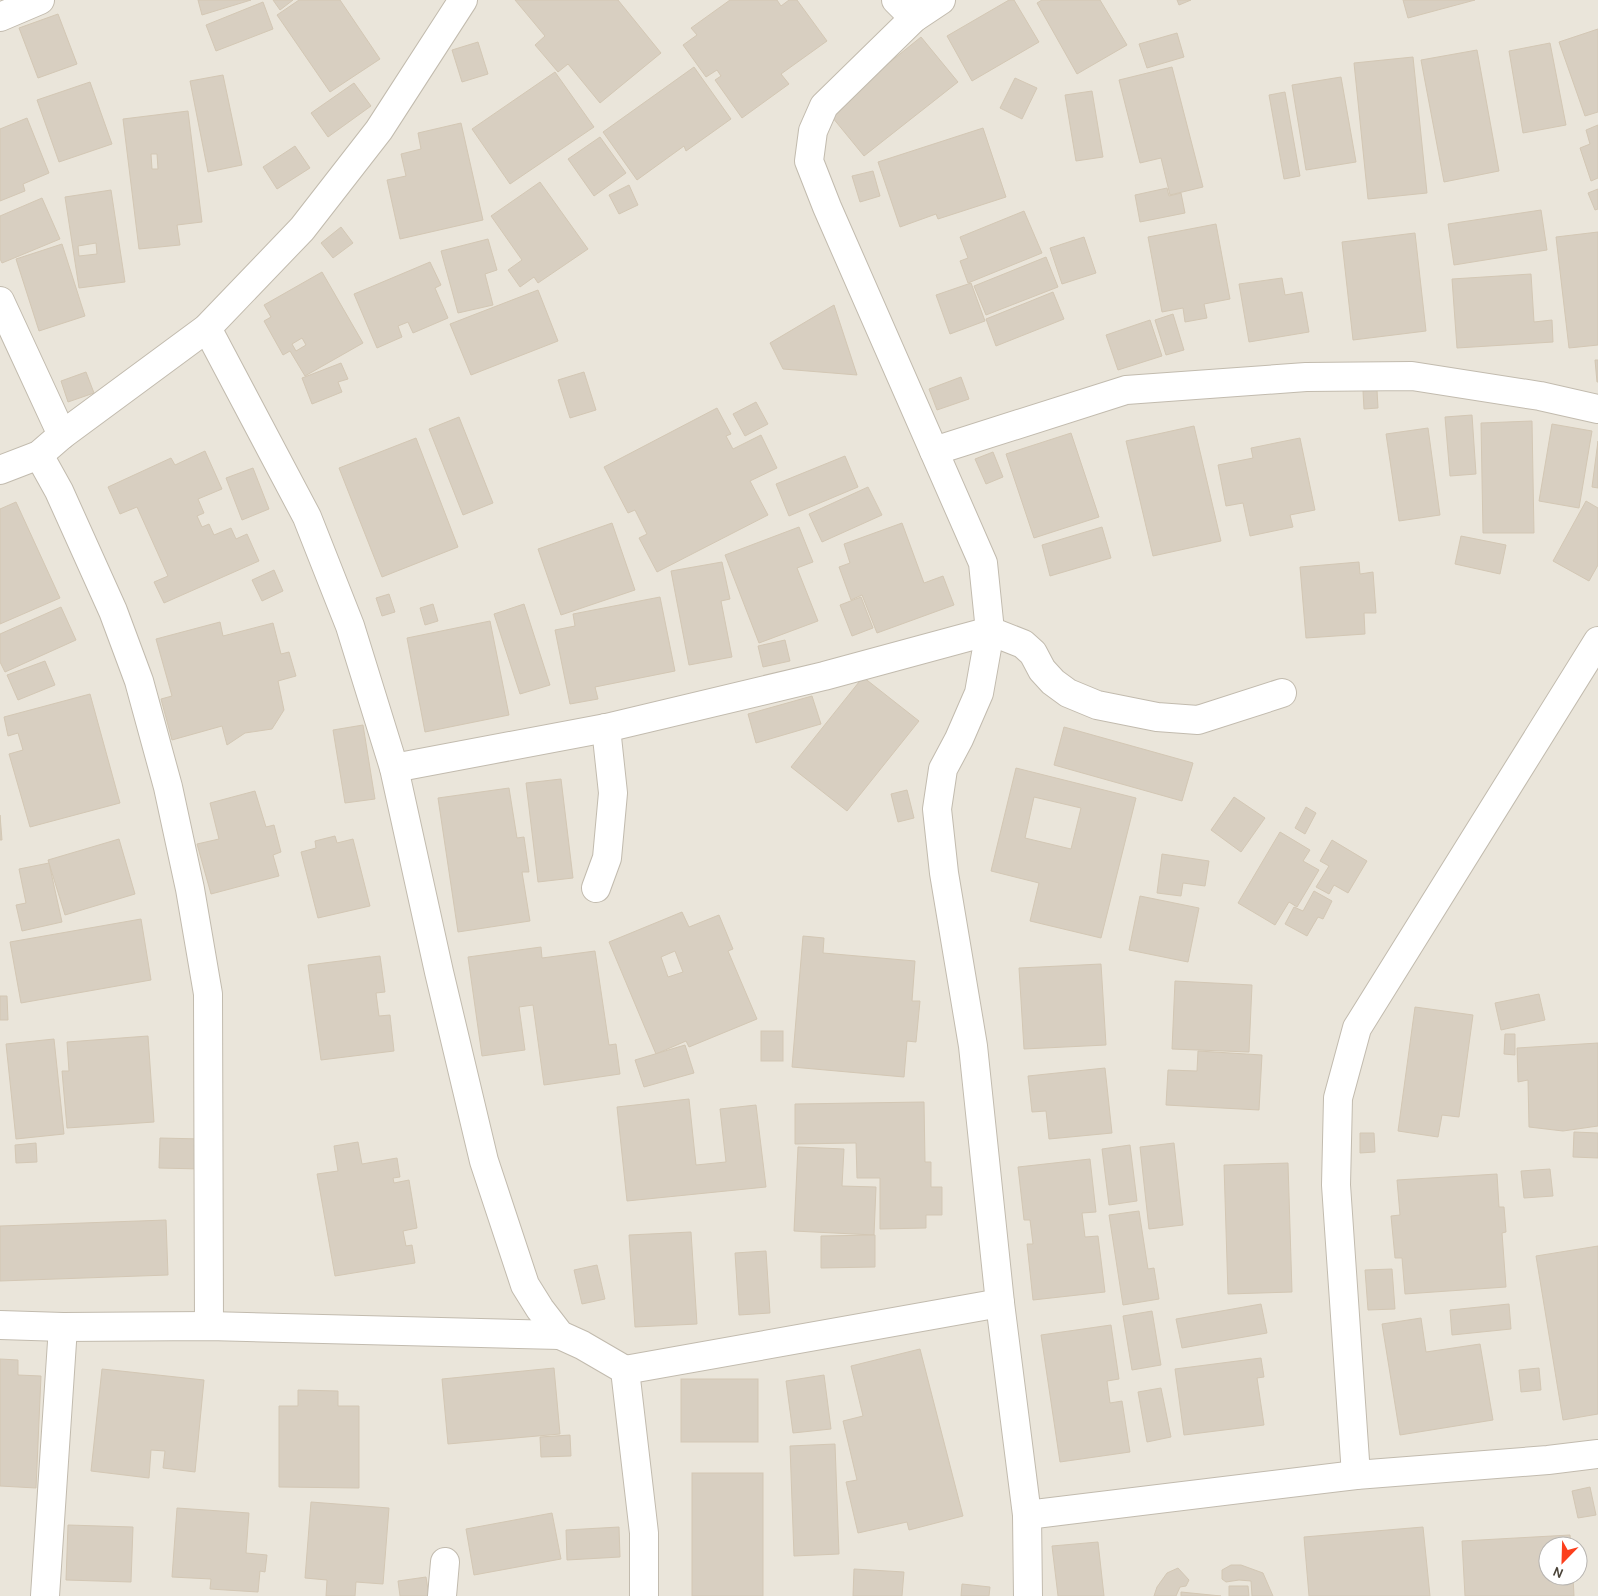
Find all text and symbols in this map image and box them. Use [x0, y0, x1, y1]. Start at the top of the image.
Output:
north arrow [1538, 1536, 1588, 1586]
text: N [1550, 1563, 1566, 1582]

